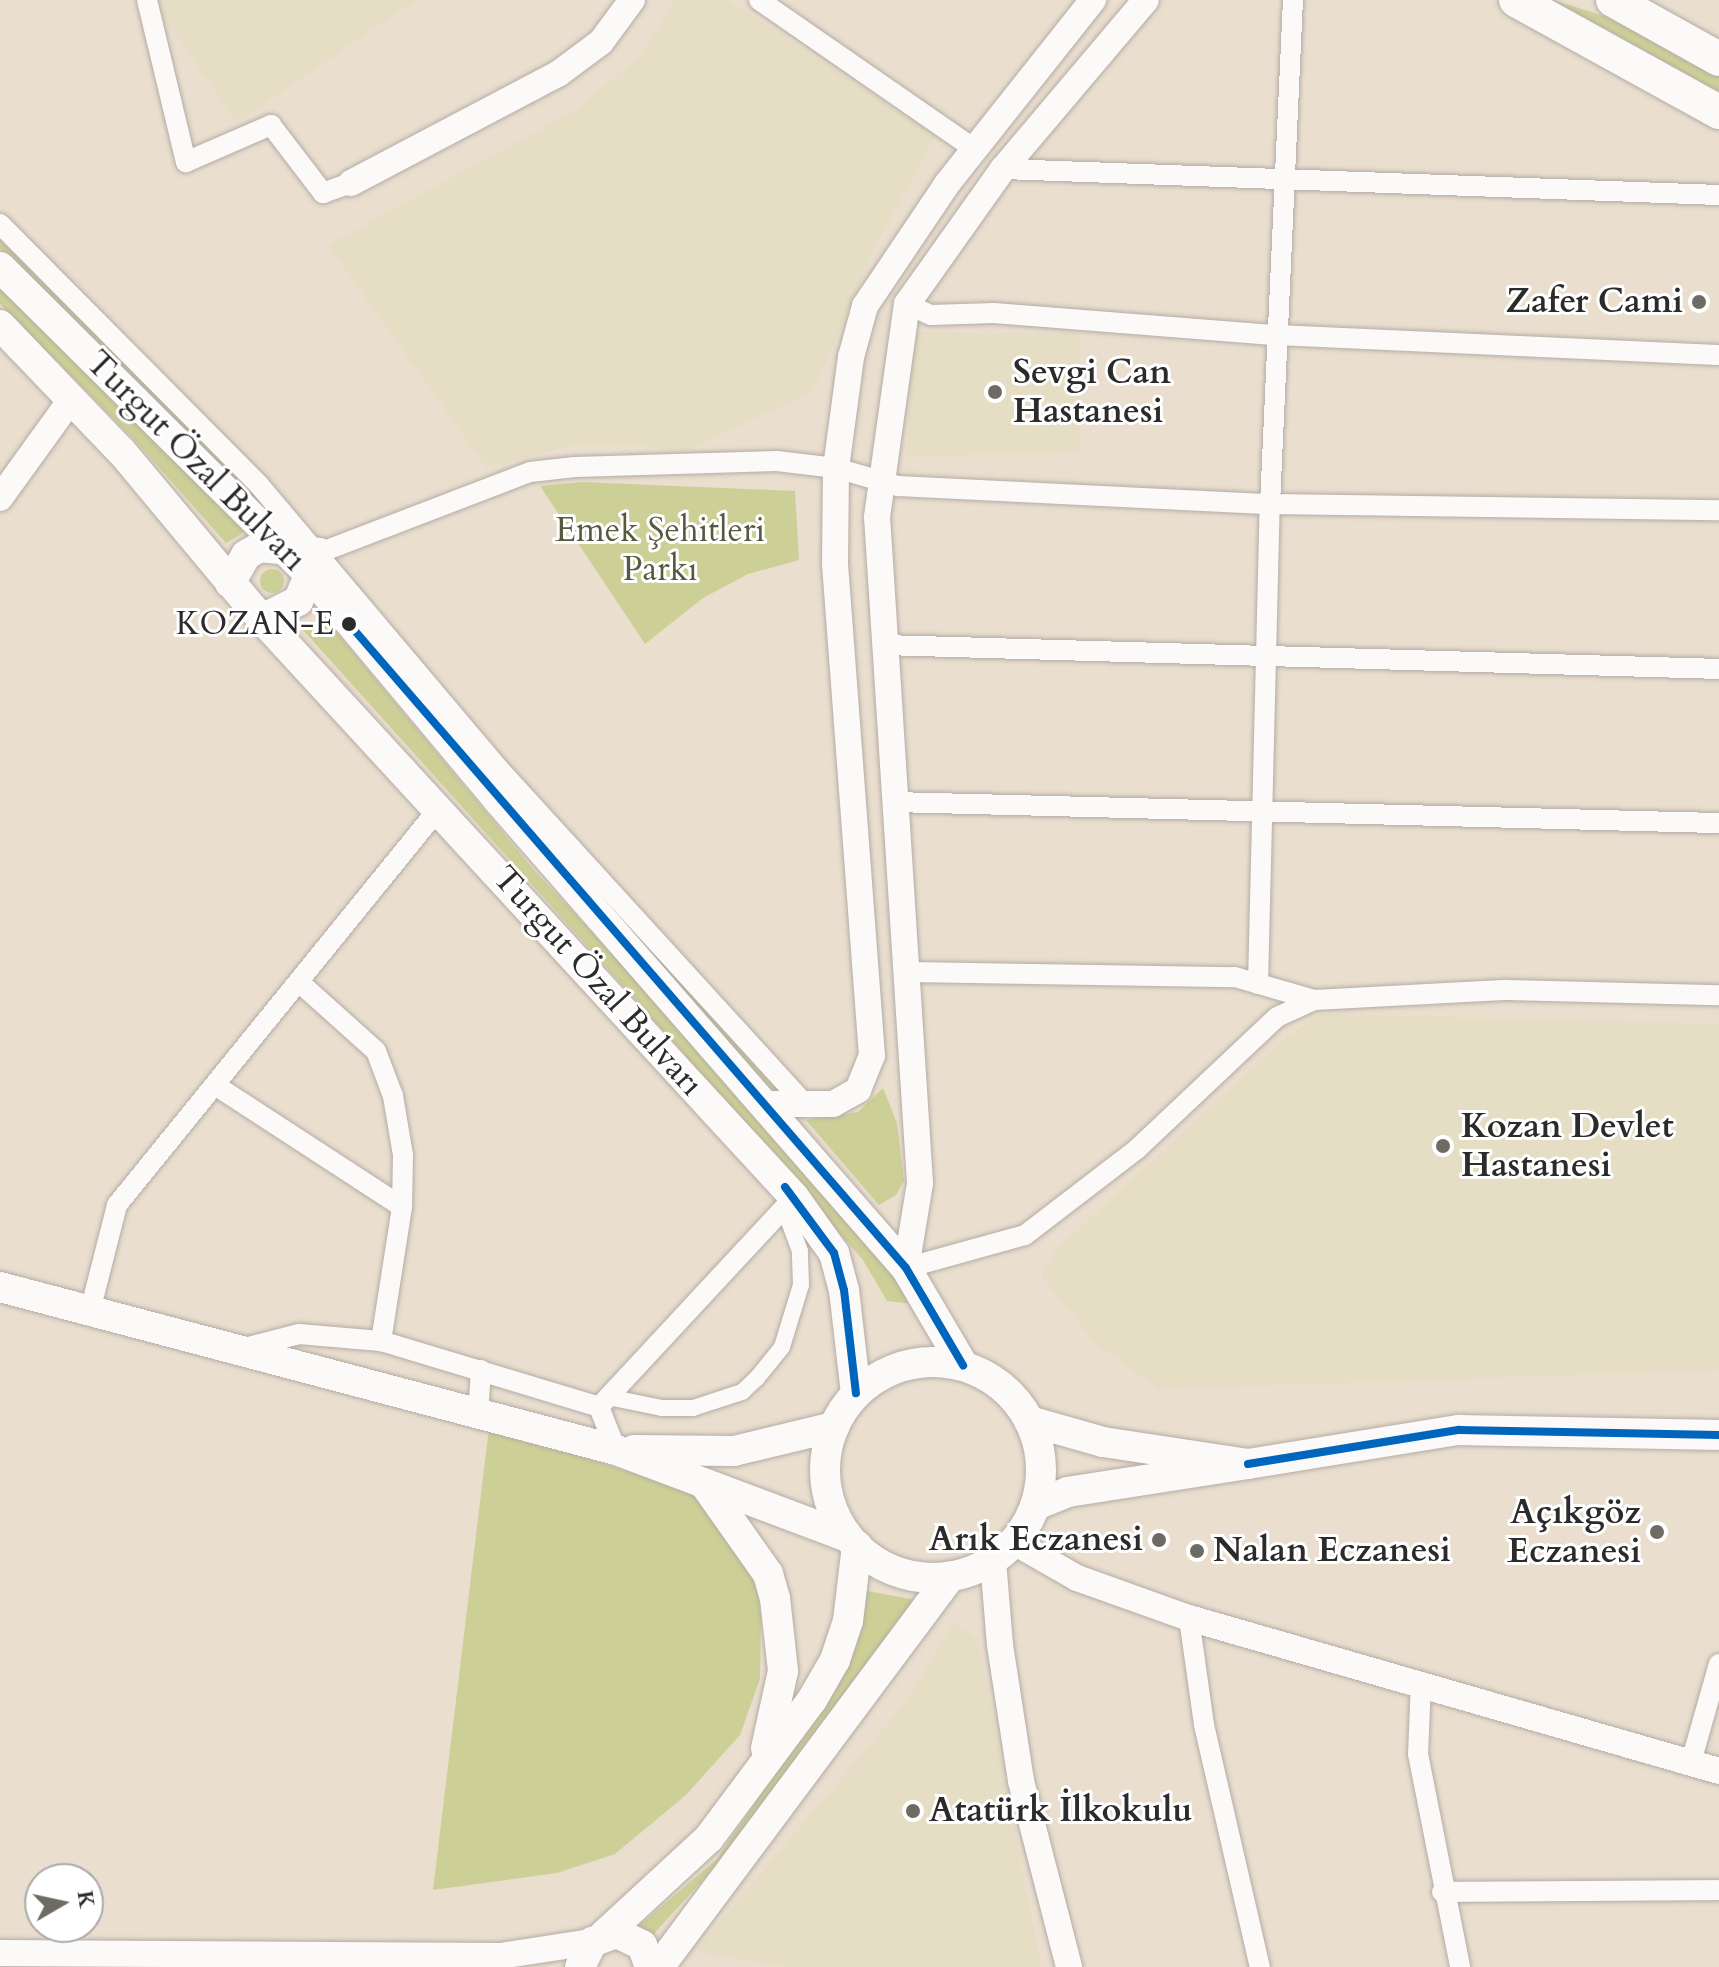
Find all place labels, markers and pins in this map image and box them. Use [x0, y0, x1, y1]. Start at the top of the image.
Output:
place label: Zafer Cami [1505, 282, 1683, 322]
marker: Zafer Cami [1690, 293, 1708, 311]
place label: Sevgi Can Hastanesi [1013, 352, 1171, 432]
marker: Sevgi Can Hastanesi [984, 381, 1006, 403]
place label: KOZAN-E [176, 605, 334, 643]
marker: KOZAN-E [341, 616, 357, 632]
place label: Kozan Devlet Hastanesi [1461, 1106, 1674, 1186]
marker: Kozan Devlet Hastanesi [1432, 1135, 1454, 1157]
place label: Açıkgöz Eczanesi [1507, 1492, 1641, 1572]
place label: Arık Eczanesi [929, 1520, 1143, 1560]
marker: Açıkgöz Eczanesi [1648, 1523, 1666, 1541]
marker: Arık Eczanesi [1150, 1531, 1168, 1549]
place label: Nalan Eczanesi [1213, 1531, 1451, 1571]
marker: Nalan Eczanesi [1188, 1542, 1206, 1560]
place label: Atatürk İlkokulu [929, 1791, 1192, 1831]
marker: Atatürk İlkokulu [904, 1802, 922, 1820]

